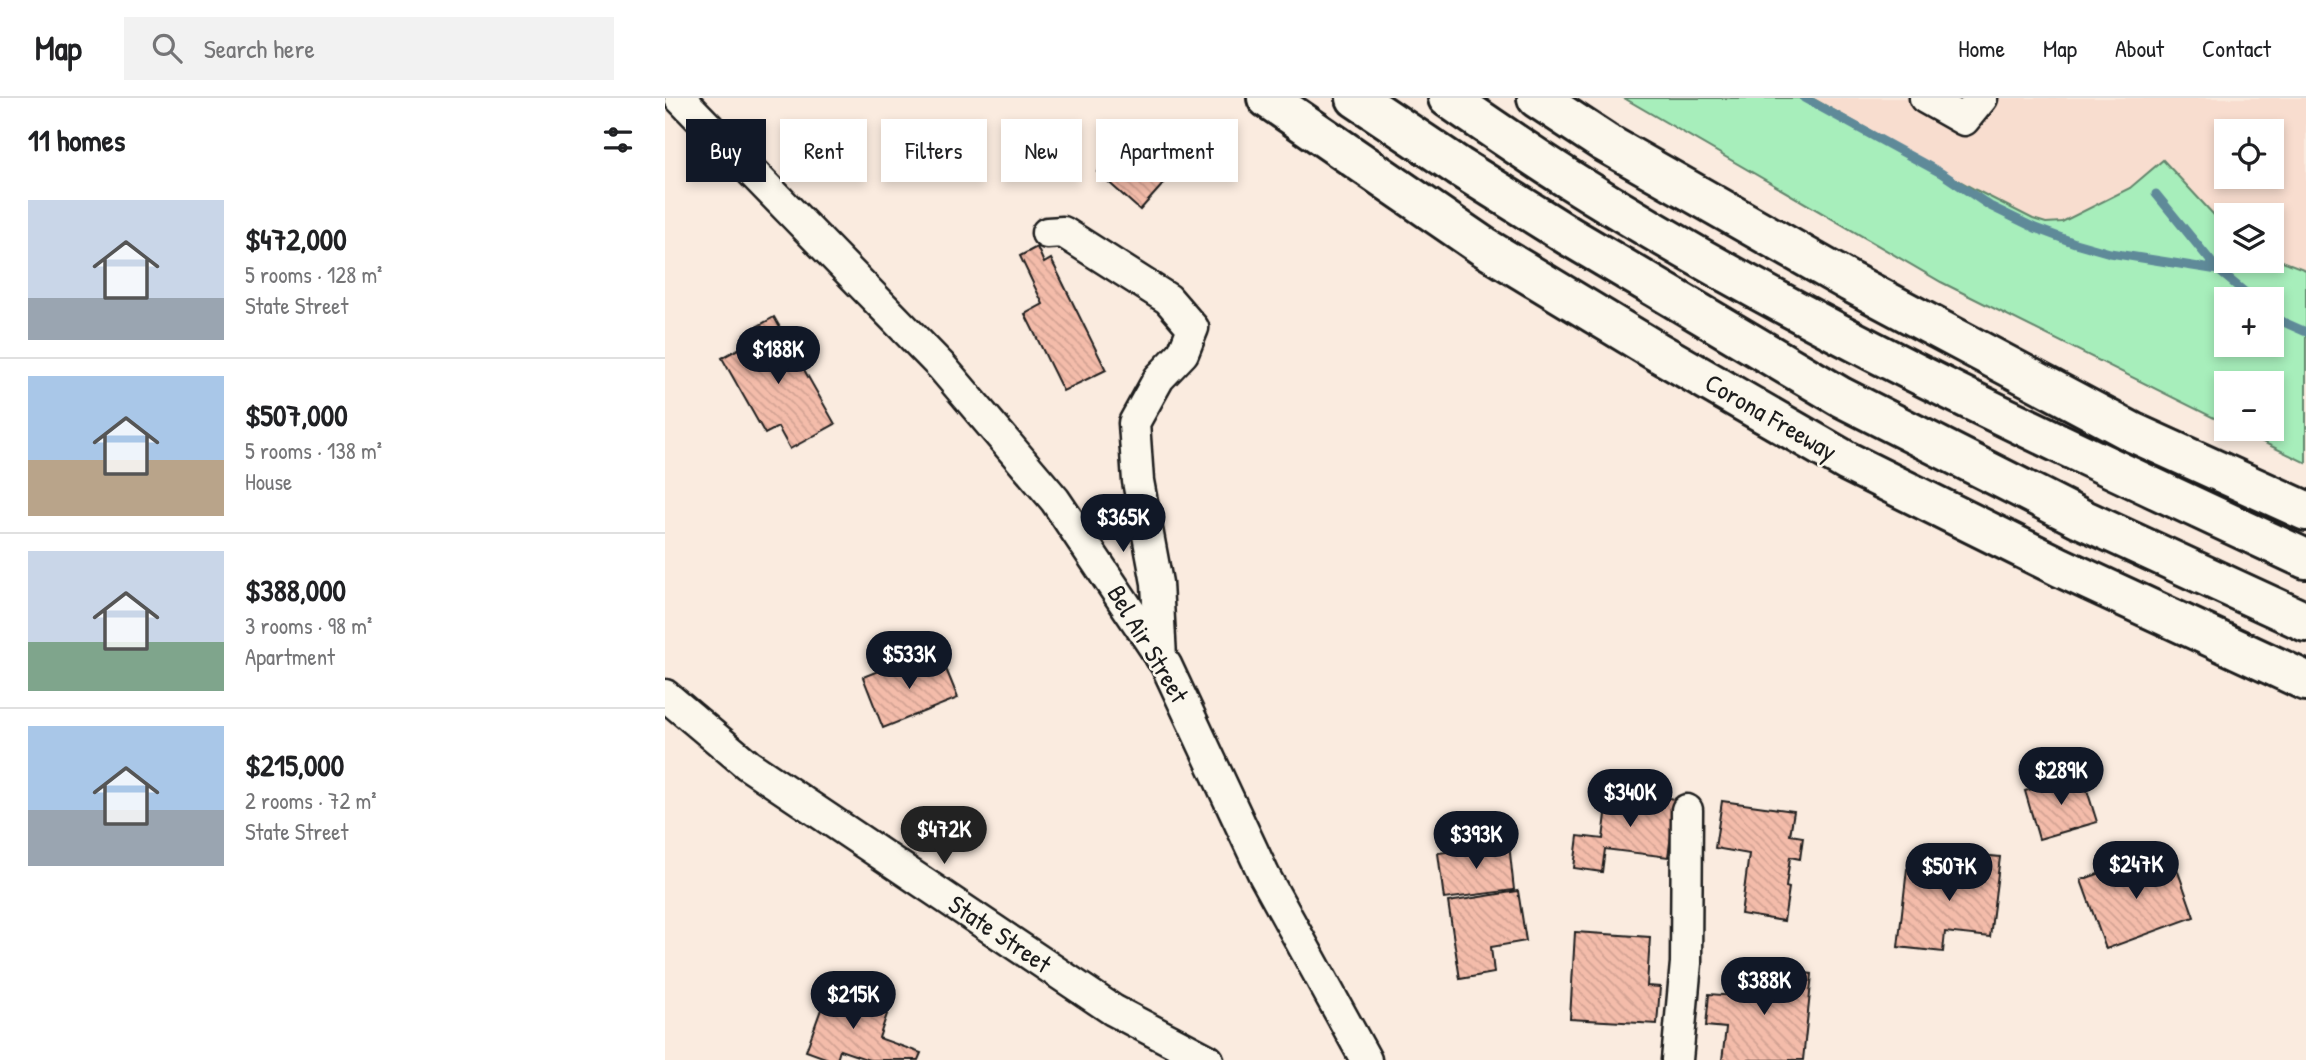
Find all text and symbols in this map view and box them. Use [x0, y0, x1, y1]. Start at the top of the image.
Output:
search box [124, 17, 614, 80]
text: Map [35, 26, 82, 70]
icon: search [148, 29, 186, 67]
text: Search here [204, 31, 315, 66]
text: Home [1958, 32, 2005, 64]
text: Map [2043, 32, 2077, 64]
text: About [2115, 32, 2164, 64]
text: Contact [2202, 32, 2271, 64]
chip: Buy [686, 119, 766, 182]
chip: Rent [780, 119, 867, 182]
chip: Filters [881, 119, 987, 182]
chip: New [1001, 119, 1082, 182]
chip: Apartment [1096, 119, 1238, 182]
map controls [2214, 119, 2284, 441]
button: locate [2214, 119, 2284, 189]
text: 11 homes [28, 120, 125, 160]
icon: filters [599, 121, 637, 159]
button: layers [2214, 203, 2284, 273]
text: $472,000 [245, 219, 347, 259]
icon: home [84, 228, 168, 312]
text: 5 rooms · 128 m² [245, 259, 382, 290]
button: + [2214, 287, 2284, 357]
text: State Street [245, 290, 348, 321]
pin: $188K [729, 327, 827, 386]
text: $188K [752, 333, 804, 364]
street label: Corona Freeway [1699, 365, 1844, 468]
button: − [2214, 371, 2284, 441]
text: $507,000 [245, 395, 348, 435]
icon: home [84, 404, 168, 488]
text: 5 rooms · 138 m² [245, 435, 382, 466]
text: House [245, 466, 292, 497]
pin: $365K [1074, 494, 1172, 554]
text: $365K [1097, 501, 1149, 532]
text: $388,000 [245, 570, 346, 610]
street label: Bel Air Street [1100, 578, 1198, 710]
icon: home [84, 579, 168, 663]
text: 3 rooms · 98 m² [245, 610, 372, 641]
pin: $533K [860, 632, 958, 691]
text: $533K [882, 638, 936, 669]
text: Apartment [245, 641, 335, 672]
text: $215,000 [245, 745, 344, 785]
pin: $289K [2012, 748, 2110, 807]
icon: home [84, 754, 168, 838]
text: $289K [2035, 754, 2087, 785]
pin: $340K [1581, 770, 1679, 829]
text: $340K [1604, 776, 1656, 807]
text: 2 rooms · 72 m² [245, 785, 377, 816]
pin: $472K [895, 806, 993, 866]
pin: $393K [1427, 812, 1525, 871]
text: $472K [917, 813, 971, 844]
text: State Street [245, 816, 348, 847]
text: $393K [1450, 818, 1502, 849]
pin: $247K [2087, 842, 2185, 901]
pin: $507K [1900, 844, 1998, 903]
text: $247K [2109, 848, 2163, 879]
text: $507K [1921, 850, 1977, 881]
street label: State Street [942, 886, 1059, 981]
pin: $388K [1715, 958, 1813, 1017]
text: $388K [1737, 964, 1791, 995]
pin: $215K [804, 972, 902, 1031]
text: $215K [827, 978, 879, 1009]

